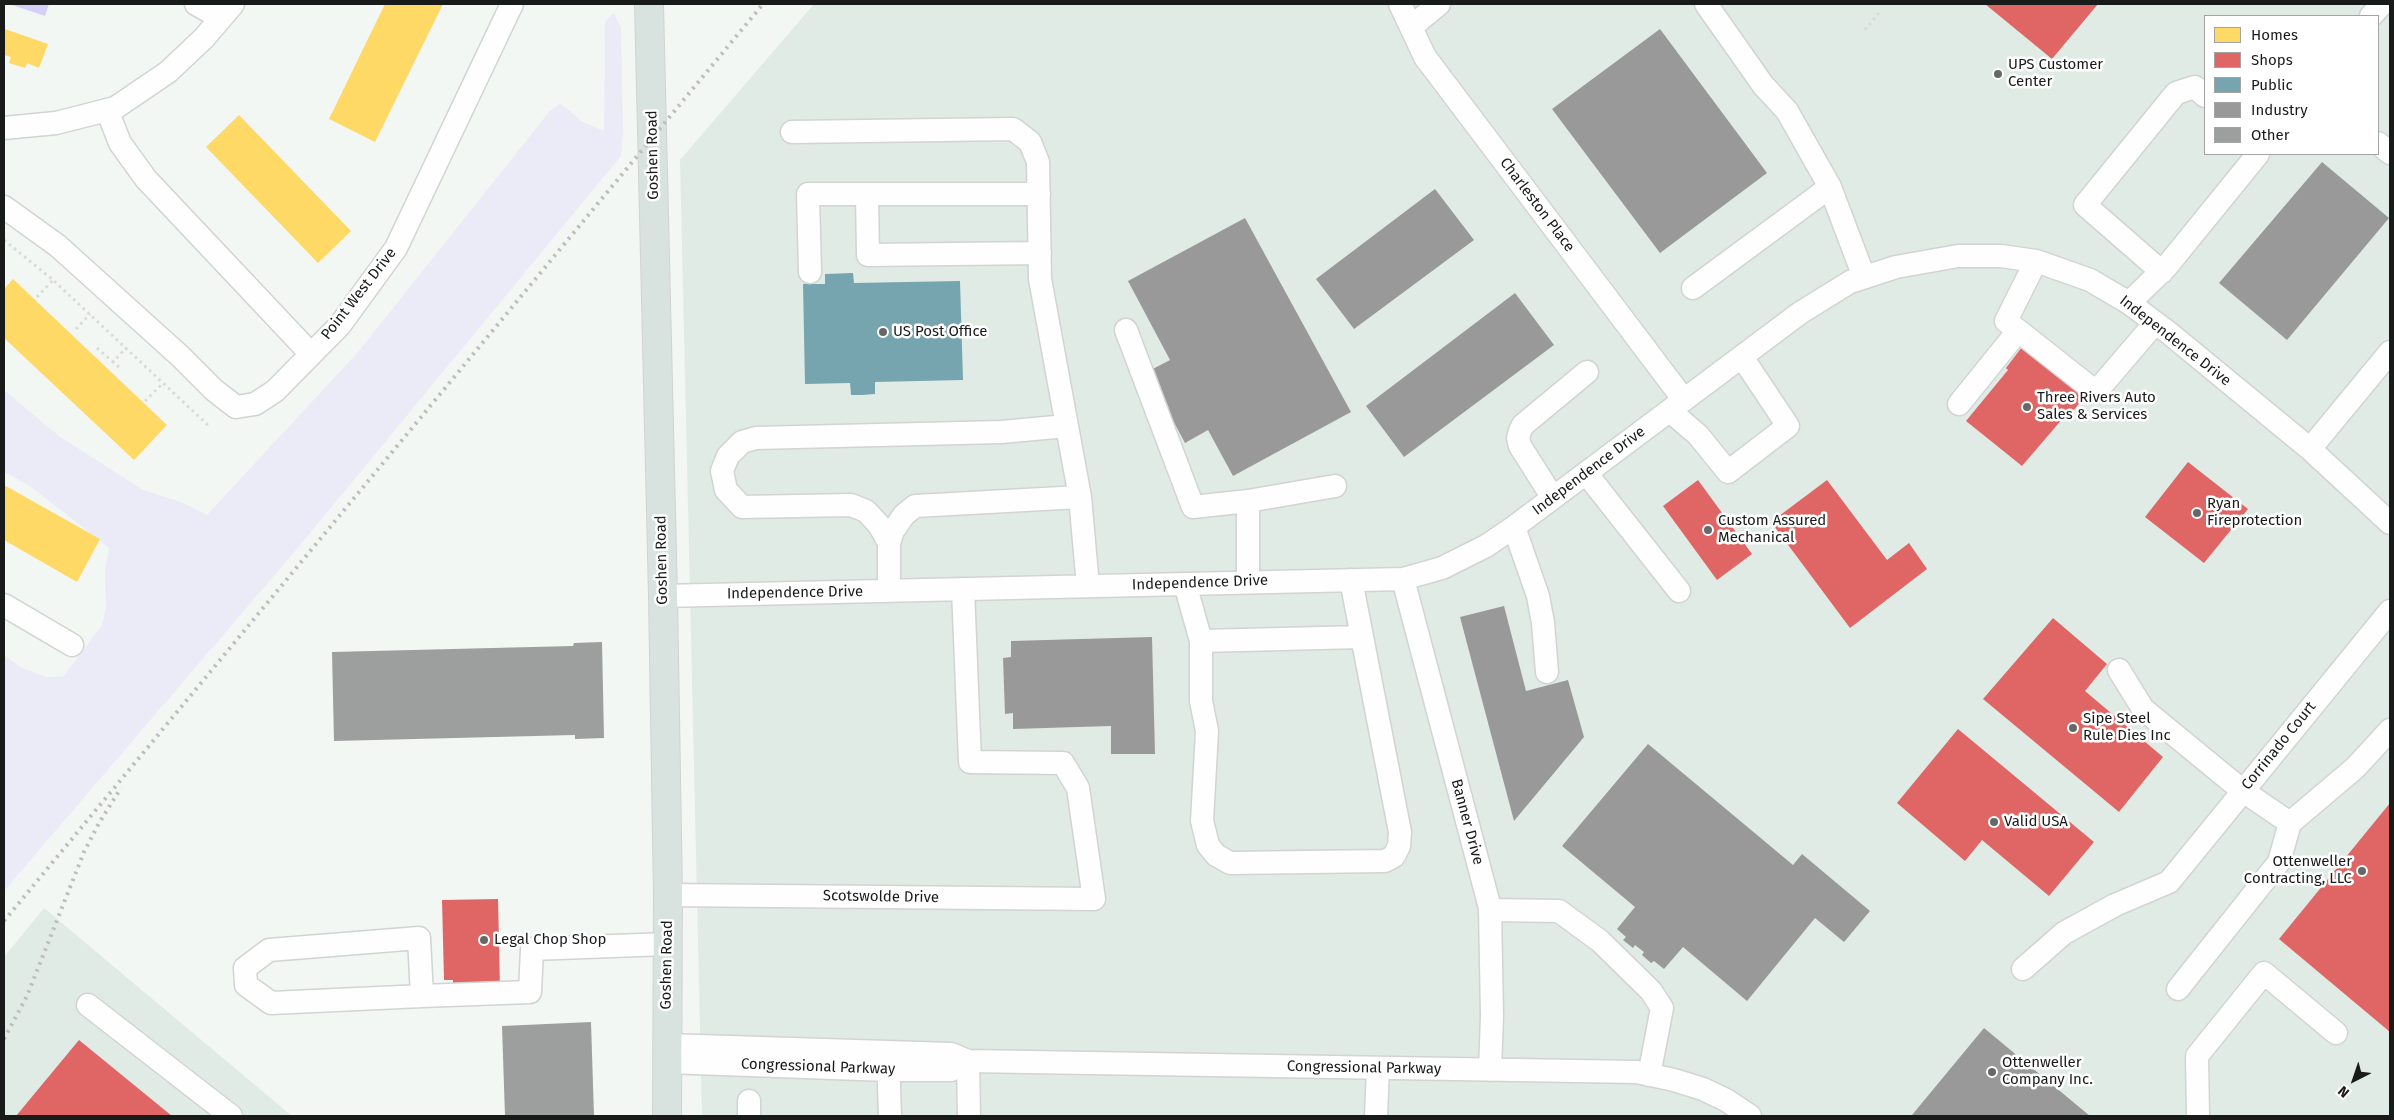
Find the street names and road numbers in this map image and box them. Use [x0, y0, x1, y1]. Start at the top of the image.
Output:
street label: Goshen Road [643, 110, 663, 200]
street label: Charleston Place [1496, 154, 1578, 256]
street label: Point West Drive [318, 245, 400, 343]
street label: Independence Drive [2116, 292, 2234, 390]
street label: Independence Drive [1529, 423, 1649, 519]
street label: Goshen Road [652, 515, 672, 605]
street label: Independence Drive [1132, 572, 1268, 594]
street label: Independence Drive [727, 583, 863, 603]
street label: Corrinado Court [2238, 698, 2320, 794]
street label: Banner Drive [1447, 777, 1487, 867]
street label: Scotswolde Drive [823, 887, 939, 907]
street label: Goshen Road [657, 920, 677, 1010]
street label: Congressional Parkway [741, 1055, 895, 1079]
street label: Congressional Parkway [1287, 1058, 1441, 1078]

